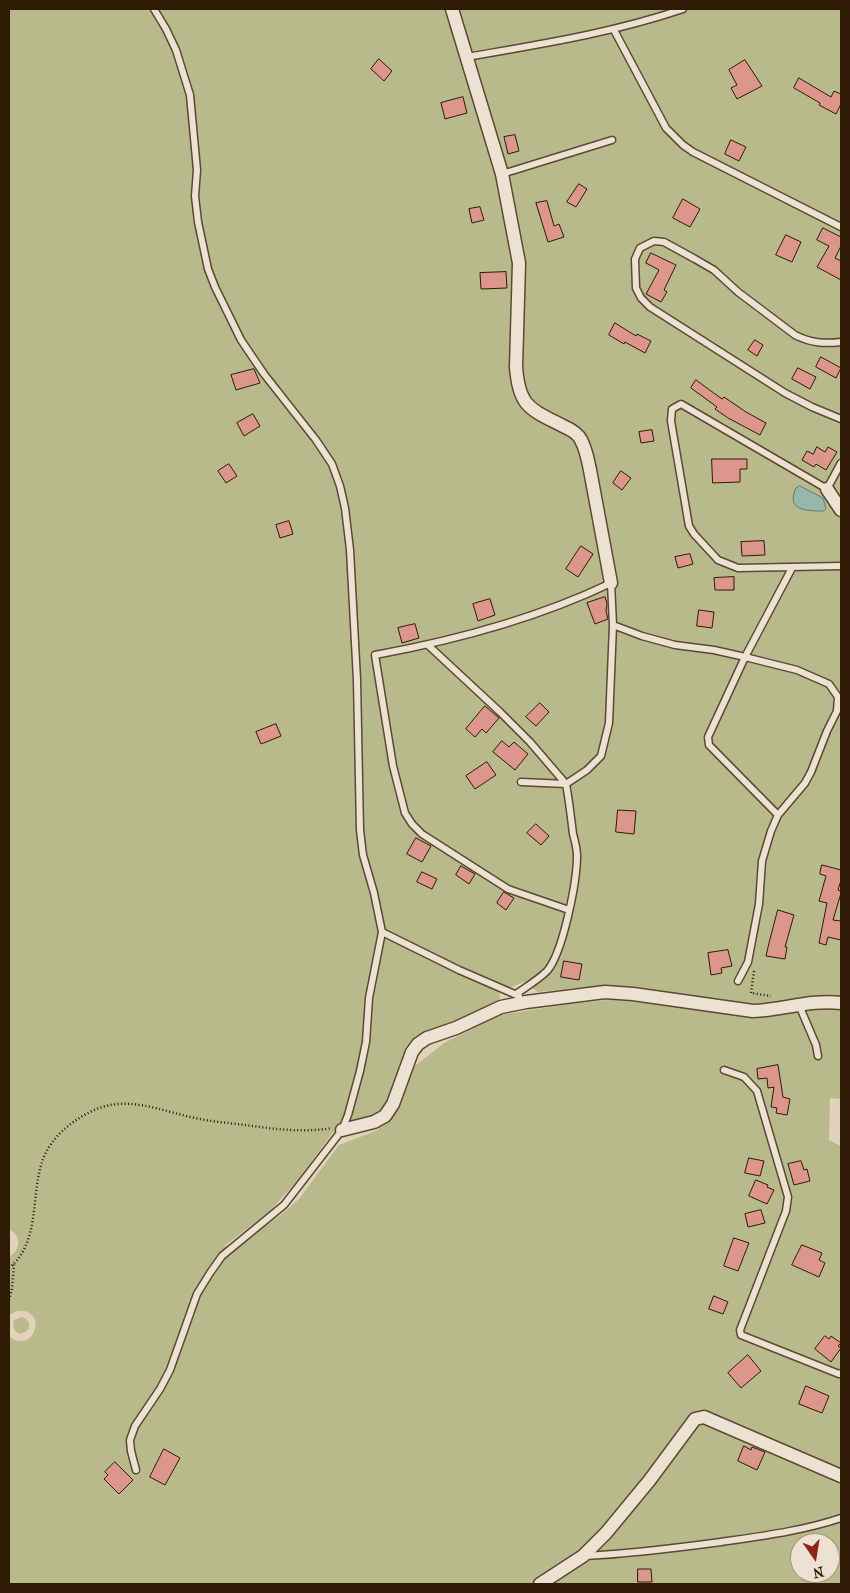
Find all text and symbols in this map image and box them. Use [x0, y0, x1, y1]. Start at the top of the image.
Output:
north arrow [790, 1533, 840, 1583]
text: N [811, 1563, 825, 1582]

